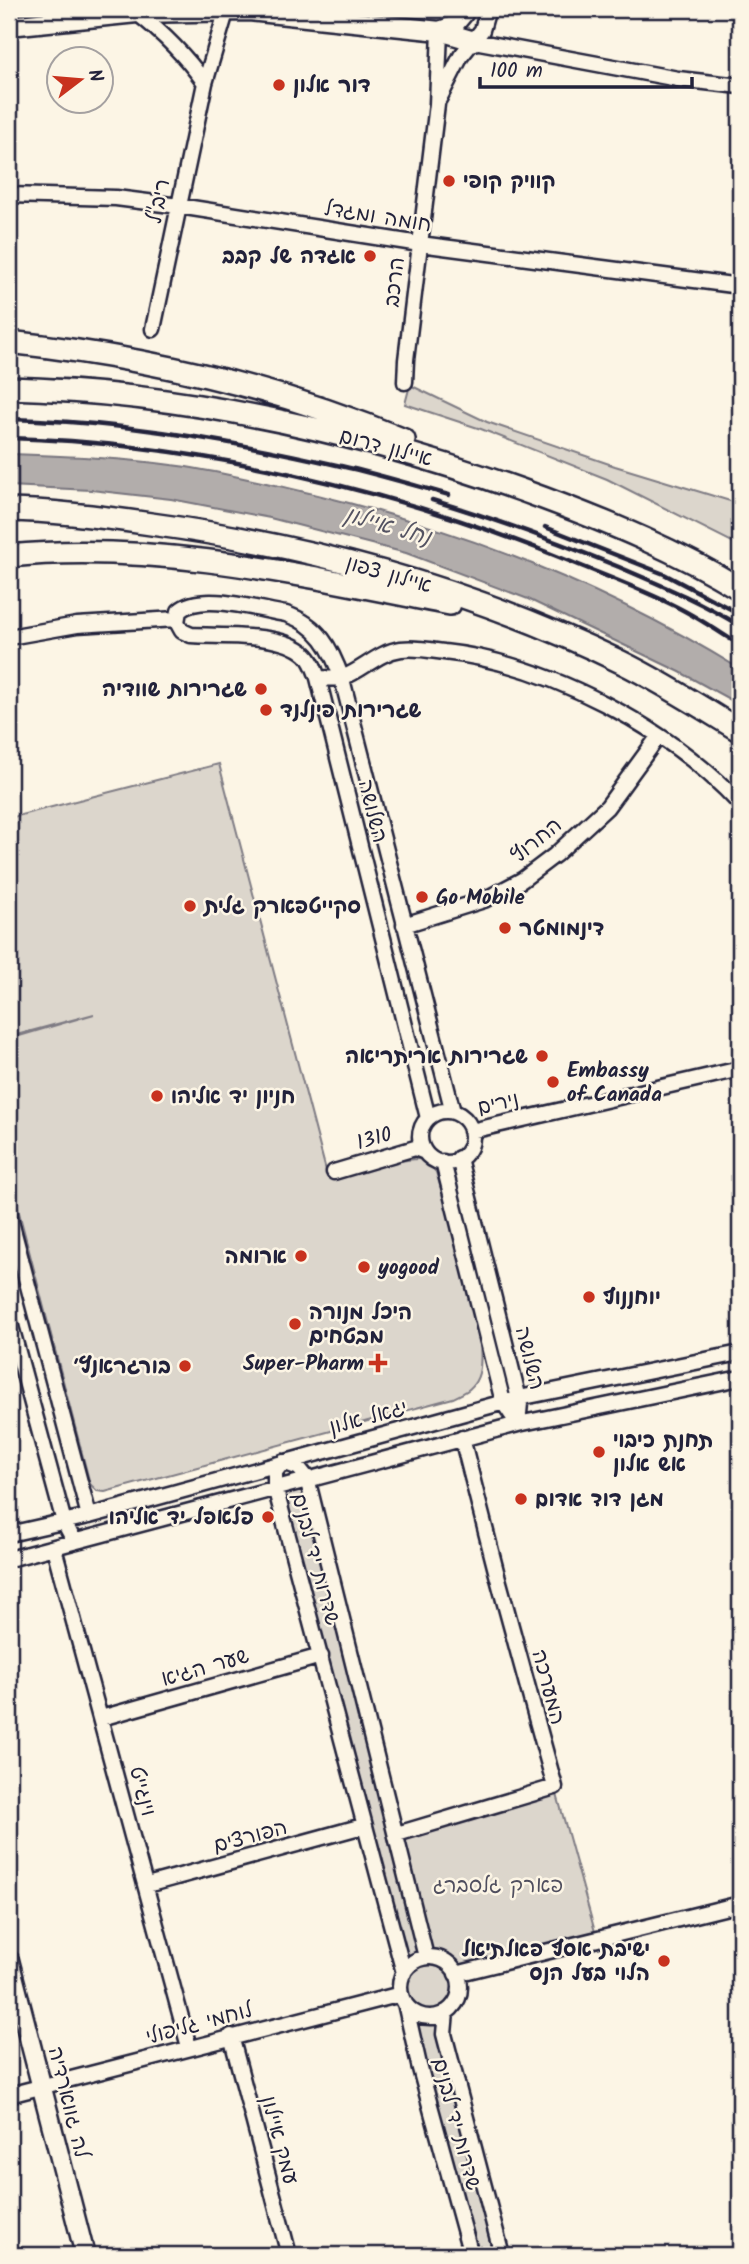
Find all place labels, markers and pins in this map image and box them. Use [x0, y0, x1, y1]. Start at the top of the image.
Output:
place label: דור אלון [293, 70, 371, 103]
marker: דור אלון [271, 77, 287, 93]
place label: קוויק קופי [463, 166, 556, 199]
marker: קוויק קופי [441, 173, 457, 189]
place label: אגדה של קבב [222, 241, 356, 274]
marker: אגדה של קבב [362, 248, 378, 264]
place label: שגרירות שוודיה [102, 674, 247, 707]
marker: שגרירות שוודיה [253, 681, 269, 697]
place label: שגרירות פינלנד [280, 695, 422, 728]
marker: שגרירות פינלנד [258, 702, 274, 718]
place label: Go Mobile [436, 882, 525, 915]
marker: Go Mobile [414, 889, 430, 905]
place label: סקייטפארק גלית [202, 891, 361, 924]
marker: סקייטפארק גלית [182, 898, 198, 914]
place label: דינמומטר [519, 913, 605, 946]
marker: דינמומטר [497, 920, 513, 936]
place label: שגרירות אריתריאה [345, 1041, 528, 1074]
marker: שגרירות אריתריאה [534, 1048, 550, 1064]
place label: Embassy of Canada [567, 1055, 662, 1112]
marker: Embassy of Canada [545, 1074, 561, 1090]
place label: חניון יד אליהו [171, 1081, 295, 1114]
marker: חניון יד אליהו [149, 1088, 165, 1104]
place label: ארומה [225, 1241, 287, 1274]
marker: ארומה [293, 1248, 309, 1264]
place label: yogood [377, 1252, 440, 1285]
marker: yogood [356, 1259, 372, 1275]
place label: יוחננוף [603, 1282, 661, 1315]
marker: יוחננוף [581, 1289, 597, 1305]
place label: היכל מנורה מבטחים [309, 1297, 412, 1354]
marker: היכל מנורה מבטחים [287, 1316, 303, 1332]
place label: Super-Pharm [243, 1348, 364, 1381]
place label: בורגראנץ׳ [74, 1351, 171, 1384]
marker: Super-Pharm [370, 1355, 386, 1371]
marker: בורגראנץ׳ [177, 1358, 193, 1374]
place label: תחנת כיבוי אש אלון [613, 1425, 713, 1482]
marker: תחנת כיבוי אש אלון [591, 1444, 607, 1460]
place label: מגן דוד אדום [535, 1484, 664, 1517]
marker: מגן דוד אדום [513, 1491, 529, 1507]
place label: פלאפל יד אליהו [109, 1502, 254, 1535]
marker: פלאפל יד אליהו [260, 1509, 276, 1525]
place label: ישיבת אסף פאלתיאל הלוי בעל הנס [462, 1934, 650, 1991]
marker: ישיבת אסף פאלתיאל הלוי בעל הנס [656, 1953, 672, 1969]

